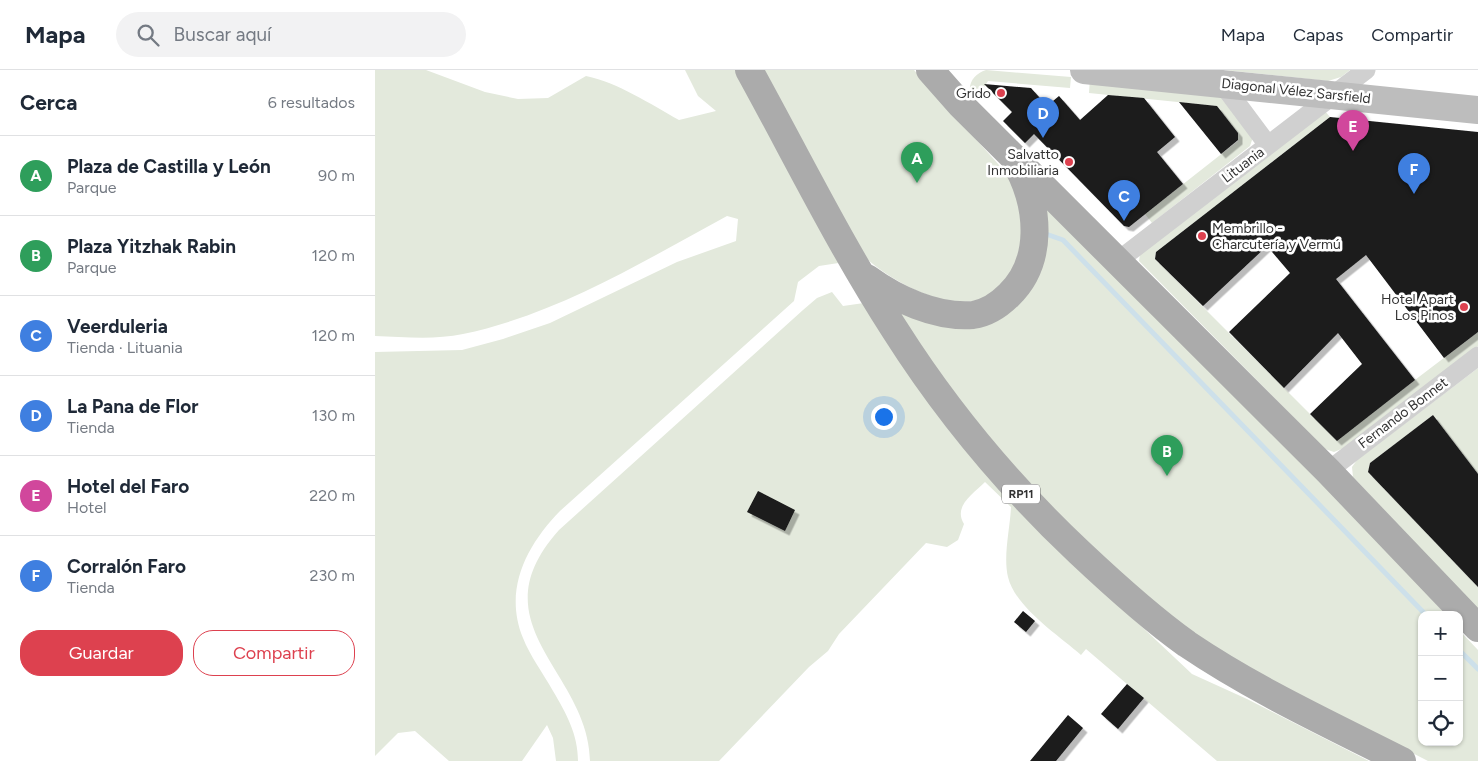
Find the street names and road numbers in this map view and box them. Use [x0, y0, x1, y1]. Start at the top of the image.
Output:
street label: Diagonal Vélez Sarsfield [1220, 75, 1372, 107]
street label: Lituania [1218, 143, 1268, 187]
street label: Fernando Bonnet [1355, 374, 1451, 452]
road number: RP11 [1002, 484, 1040, 504]

